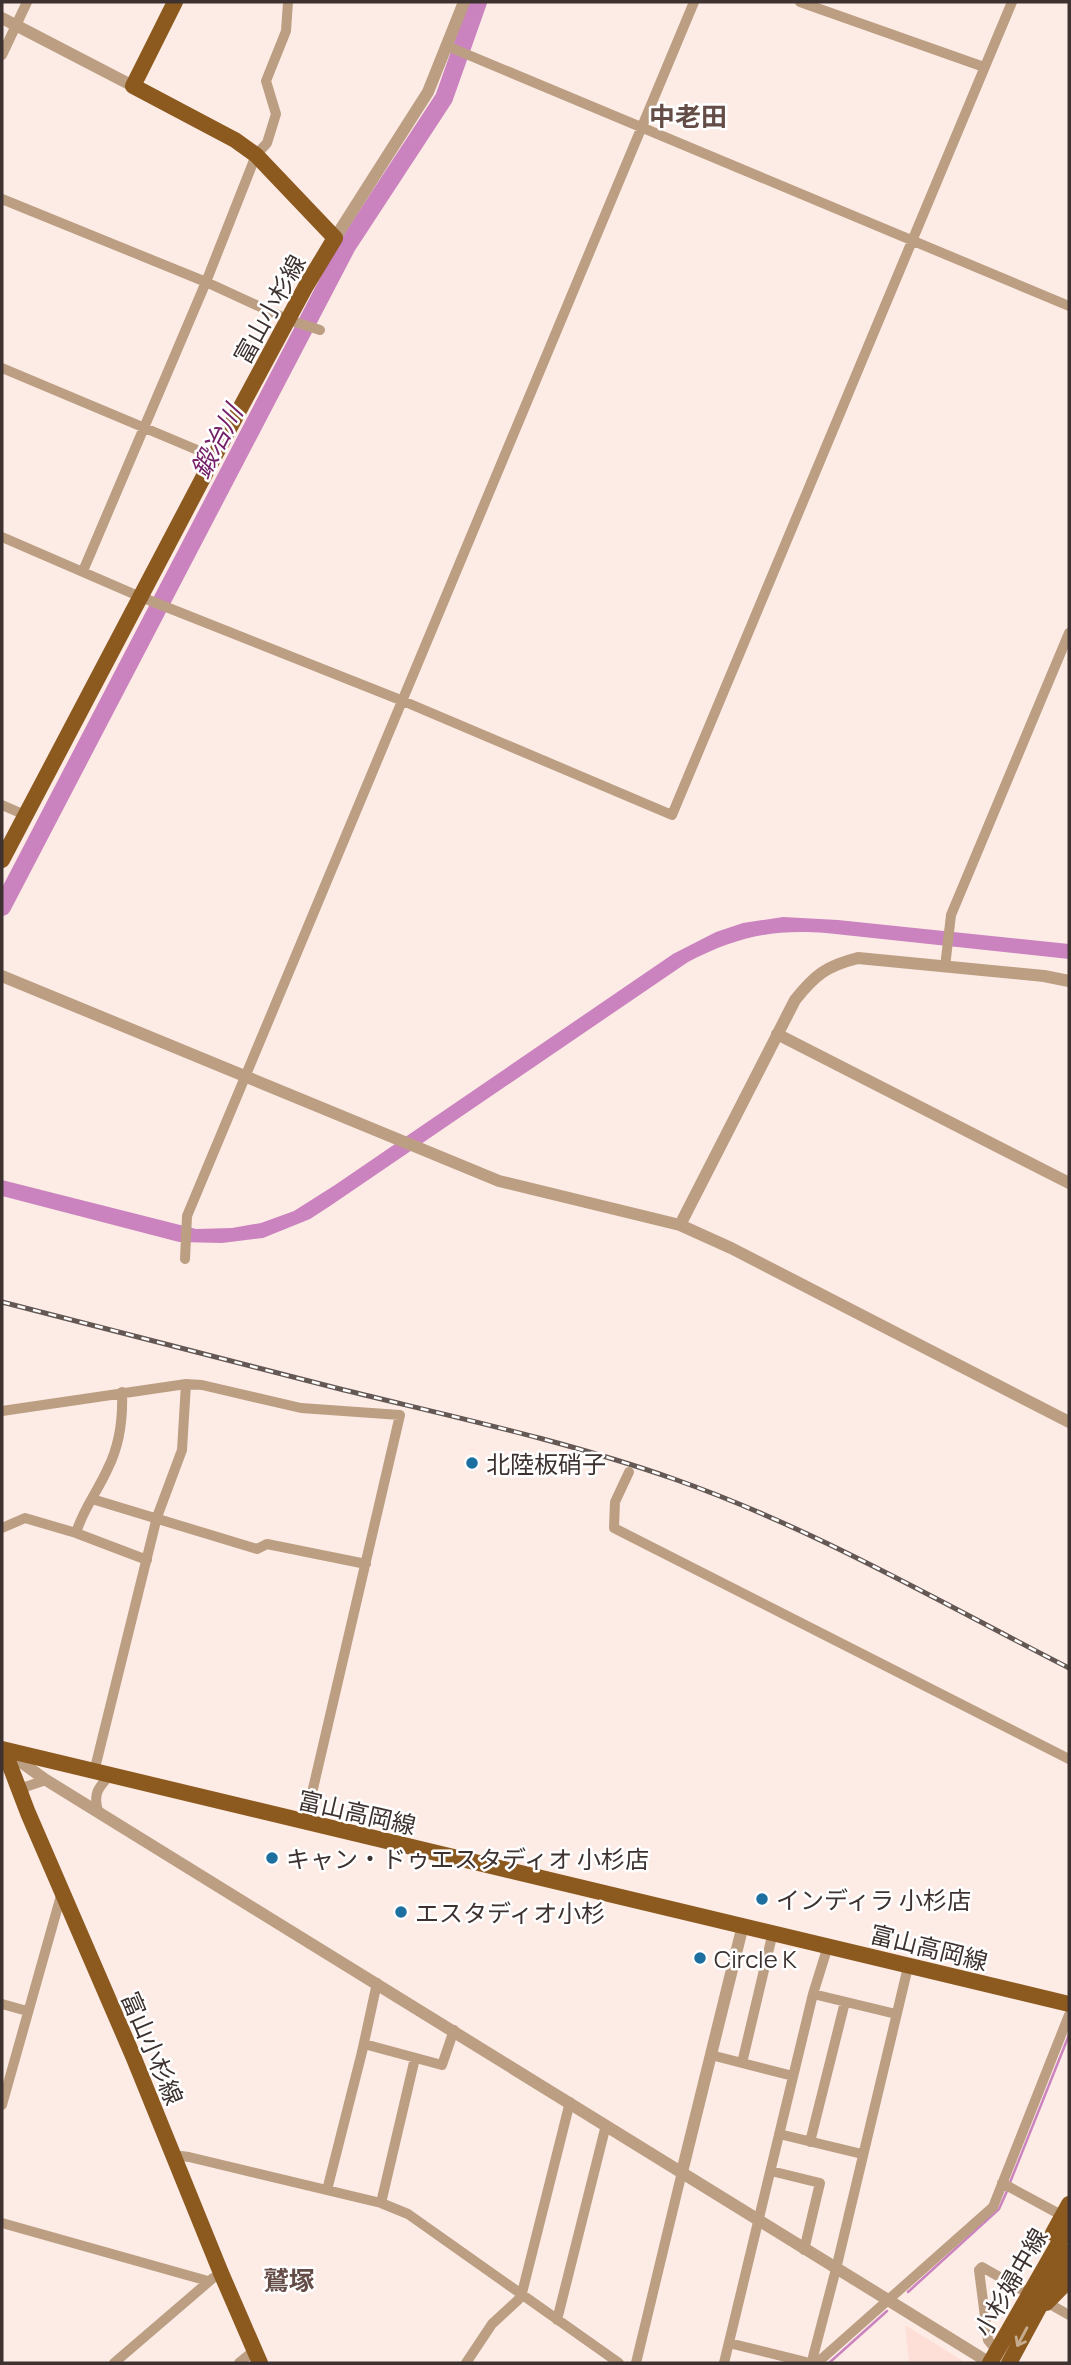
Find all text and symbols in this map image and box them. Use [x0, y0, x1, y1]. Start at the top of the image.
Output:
district label: 中老田 [649, 98, 727, 134]
street label: 富山小杉線 [225, 249, 313, 369]
water label: 鍛冶川 [182, 395, 252, 484]
place label: 北陸板硝子 [486, 1447, 606, 1480]
marker: 北陸板硝子 [464, 1455, 480, 1471]
street label: 富山高岡線 [295, 1782, 419, 1842]
place label: キャン・ドゥエスタディオ 小杉店 [286, 1842, 649, 1875]
marker: キャン・ドゥエスタディオ 小杉店 [264, 1850, 280, 1866]
place label: インディラ 小杉店 [776, 1883, 971, 1916]
marker: インディラ 小杉店 [754, 1891, 770, 1907]
place label: エスタディオ小杉 [415, 1896, 605, 1929]
marker: エスタディオ小杉 [393, 1904, 409, 1920]
street label: 富山高岡線 [867, 1916, 991, 1978]
place label: Circle K [714, 1942, 798, 1975]
marker: Circle K [692, 1950, 708, 1966]
street label: 富山小杉線 [114, 1986, 192, 2110]
street label: 小杉婦中線 [966, 2222, 1054, 2342]
district label: 鷲塚 [263, 2262, 315, 2298]
one-way arrow [1015, 2326, 1029, 2347]

